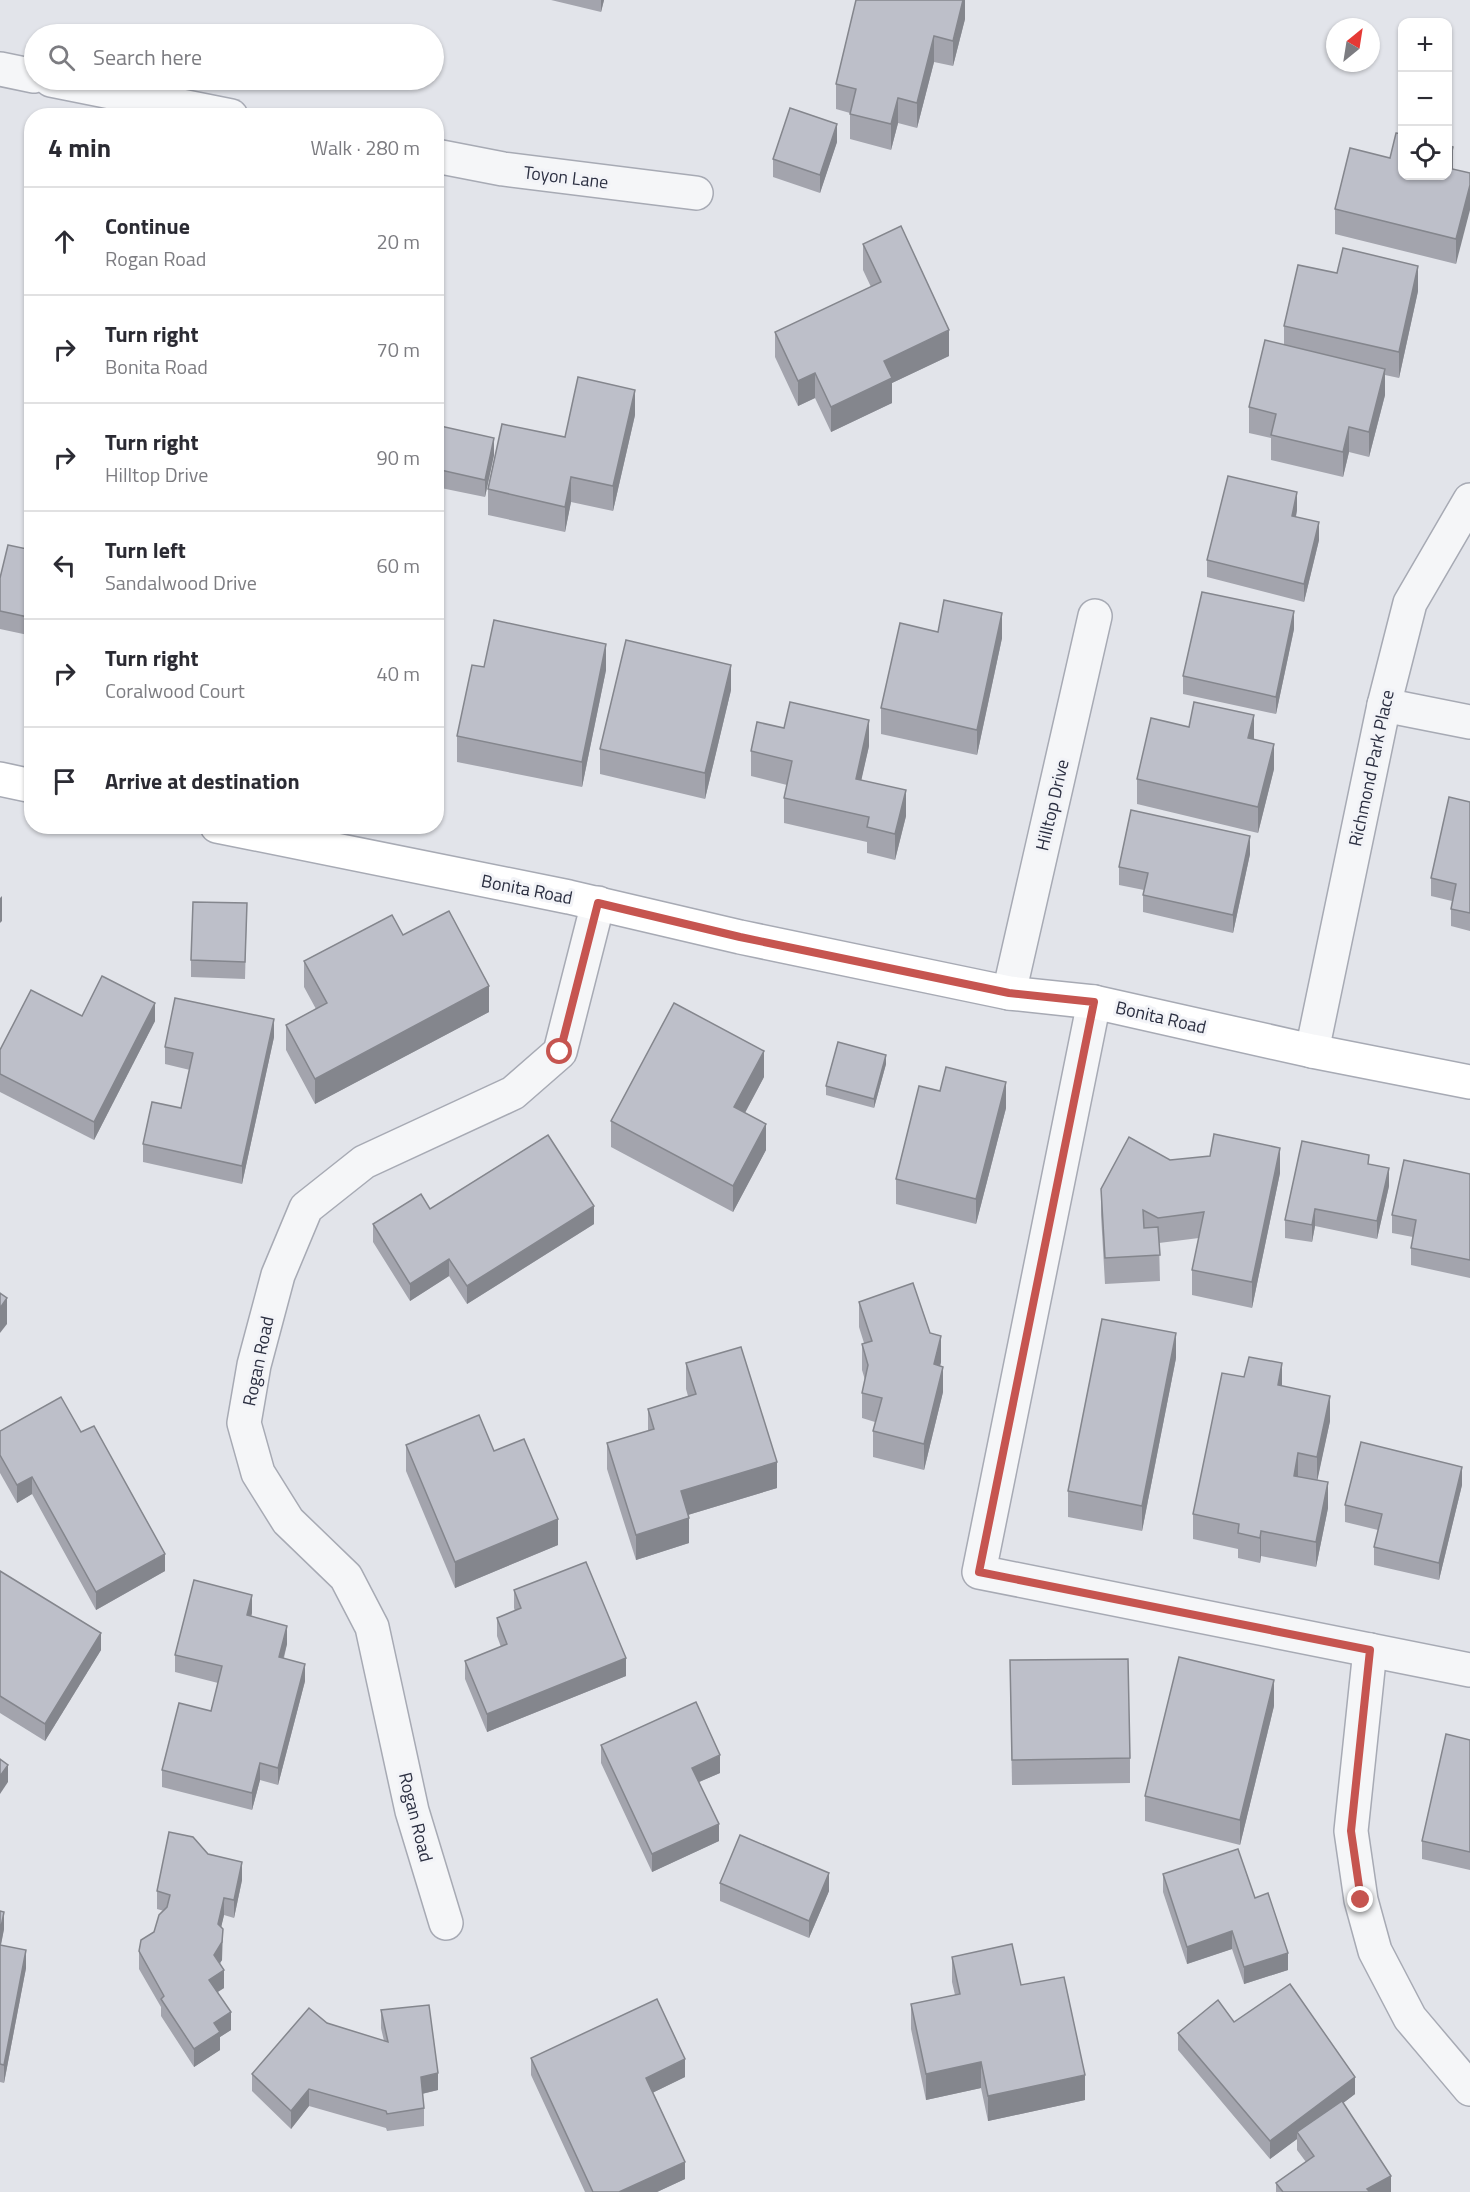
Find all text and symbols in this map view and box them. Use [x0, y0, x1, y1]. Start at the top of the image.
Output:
north arrow [1326, 18, 1380, 72]
map controls [1398, 18, 1452, 180]
button: + [1398, 18, 1452, 72]
search box [24, 24, 444, 90]
text: Search here [93, 40, 202, 74]
icon: search [45, 41, 78, 74]
button: − [1398, 72, 1452, 126]
button: locate [1398, 126, 1452, 180]
text: 4 min [48, 128, 111, 167]
text: Walk · 280 m [311, 132, 420, 163]
street label: Toyon Lane [522, 158, 610, 196]
text: Continue [105, 209, 190, 243]
icon: ahead [48, 225, 81, 258]
text: 20 m [376, 226, 420, 257]
text: Rogan Road [105, 243, 206, 274]
text: Turn right [105, 317, 199, 351]
icon: right [48, 333, 81, 366]
text: 70 m [376, 334, 420, 365]
text: Bonita Road [105, 351, 208, 382]
text: Turn right [105, 425, 199, 459]
icon: right [48, 441, 81, 474]
text: 90 m [376, 442, 420, 473]
text: Hilltop Drive [105, 459, 208, 490]
text: Turn left [105, 533, 186, 567]
icon: left [48, 549, 81, 582]
text: 60 m [376, 550, 420, 581]
text: Sandalwood Drive [105, 567, 257, 598]
text: Turn right [105, 641, 199, 675]
icon: right [48, 657, 81, 690]
text: 40 m [376, 658, 420, 689]
text: Coralwood Court [105, 675, 245, 706]
street label: Richmond Park Place [1341, 687, 1401, 849]
street label: Hilltop Drive [1028, 757, 1076, 853]
text: Arrive at destination [105, 764, 300, 798]
icon: arrive [48, 765, 81, 798]
street label: Bonita Road [479, 867, 575, 911]
street label: Bonita Road [1113, 993, 1209, 1041]
route start [546, 1038, 572, 1064]
street label: Rogan Road [235, 1314, 281, 1408]
street label: Rogan Road [392, 1769, 440, 1865]
route end [1347, 1886, 1373, 1912]

